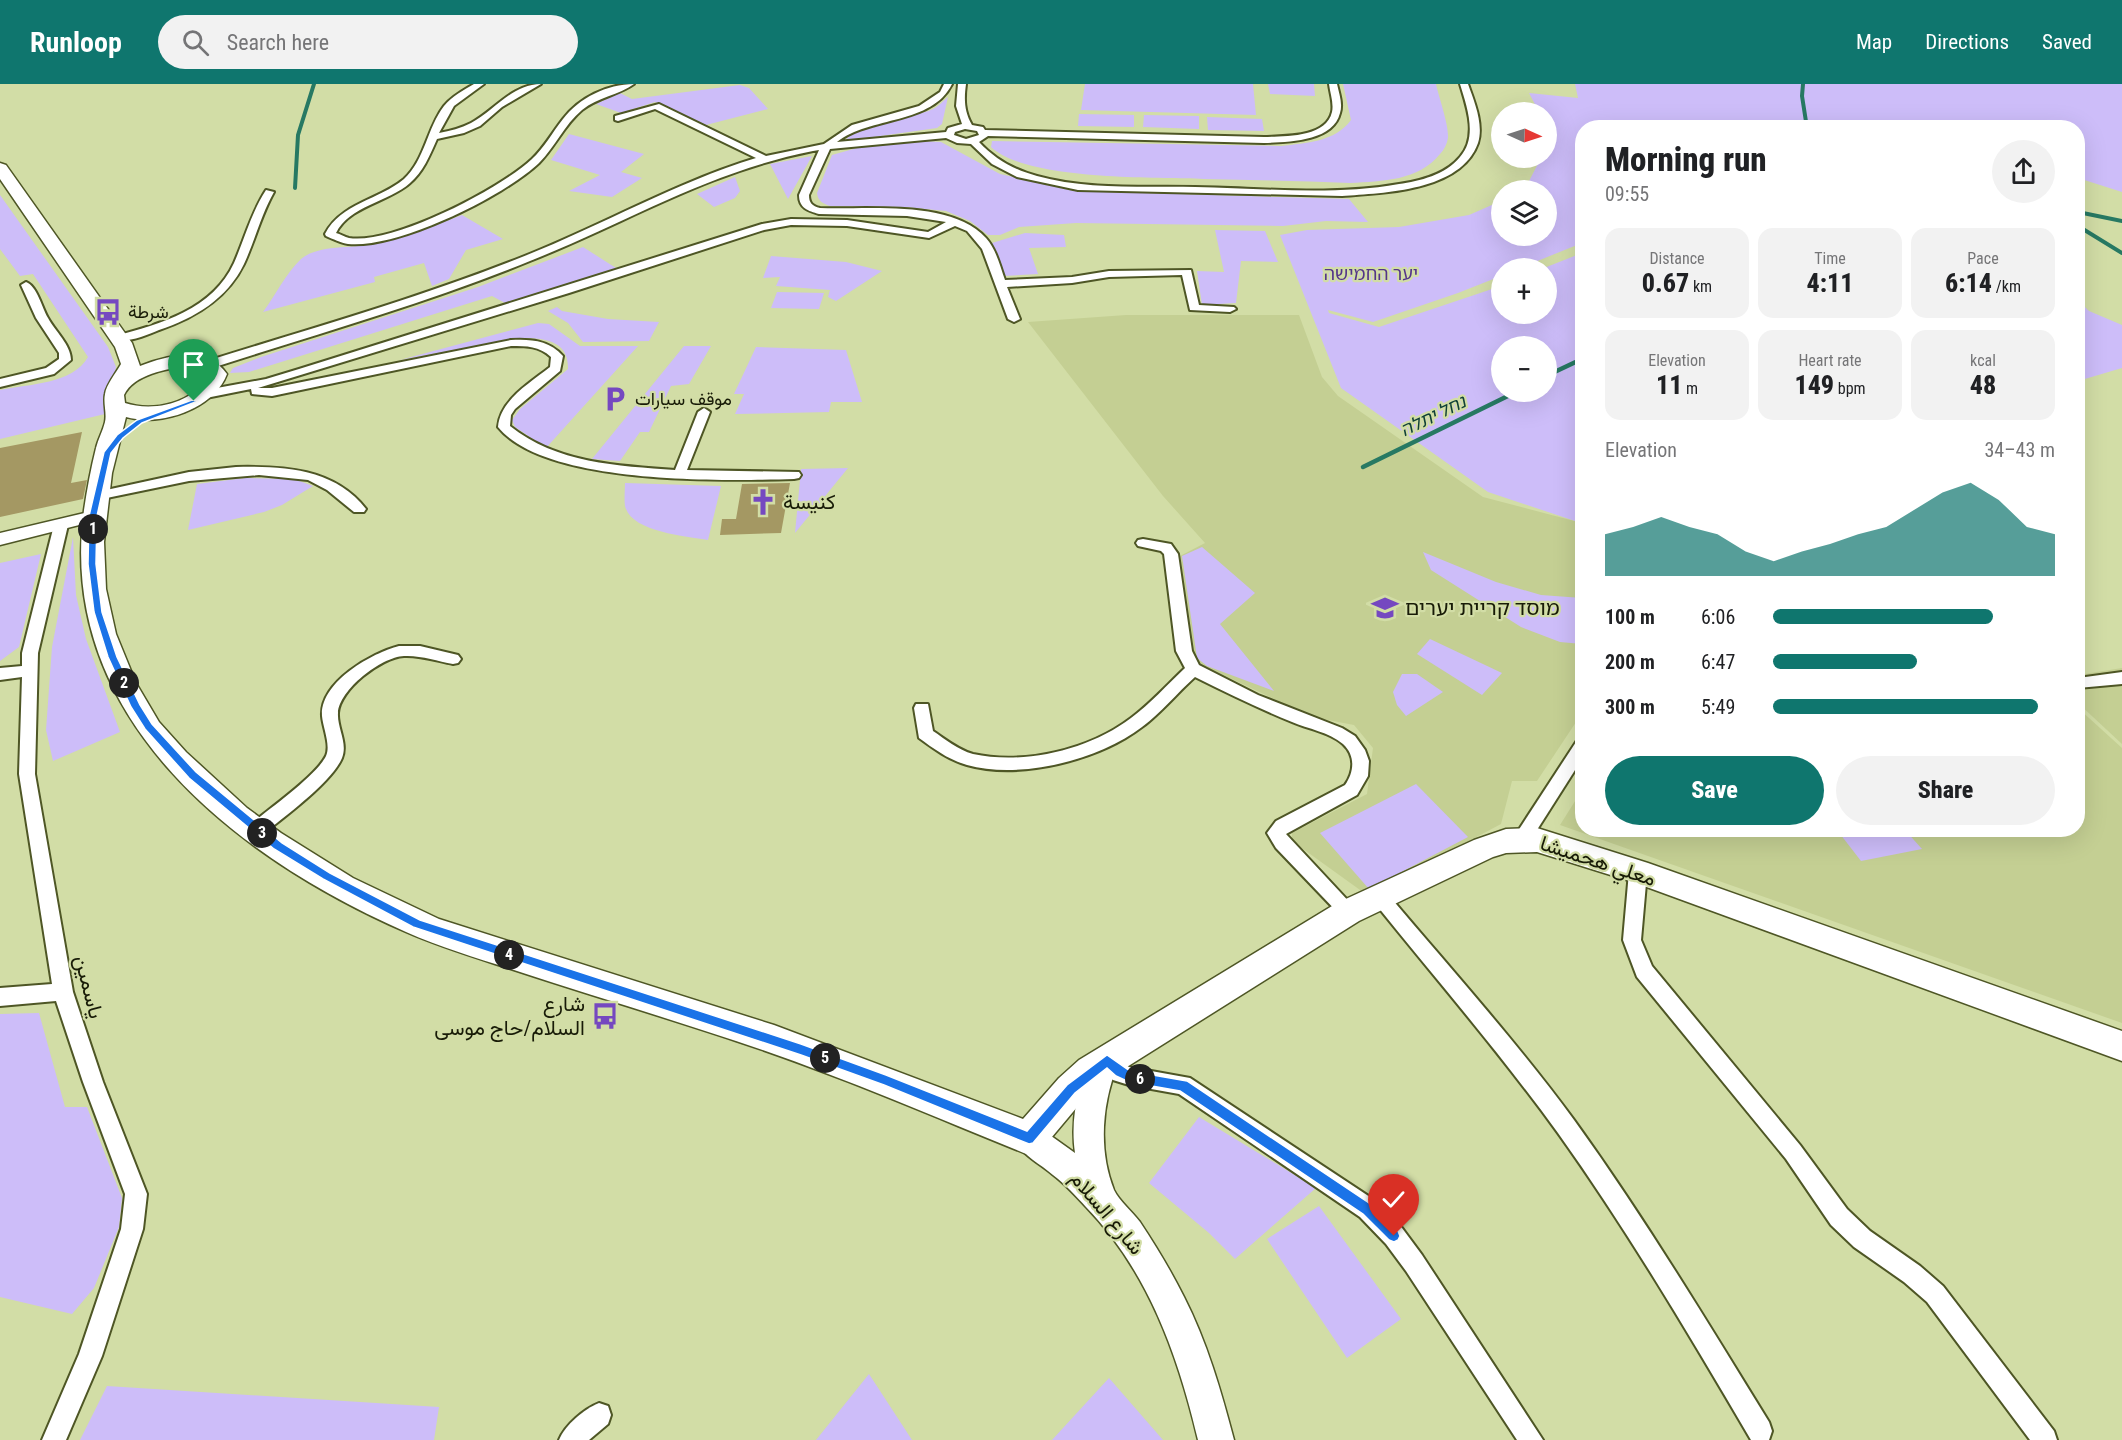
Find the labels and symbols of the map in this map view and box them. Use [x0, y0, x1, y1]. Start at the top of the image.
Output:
north arrow [1491, 102, 1557, 168]
park label: יער החמישה [1324, 263, 1418, 284]
bus stop icon: شرطة [93, 297, 123, 327]
place label: شرطة [128, 301, 169, 323]
pin [168, 339, 219, 401]
parking icon: موقف سيارات [600, 384, 630, 414]
place label: موقف سيارات [635, 388, 732, 410]
water label: נחל יתלה [1397, 390, 1470, 440]
church icon: كنيسة [748, 487, 778, 517]
place label: كنيسة [783, 490, 836, 514]
pin: 1 [78, 514, 108, 544]
school or university icon: מוסד קריית יערים [1370, 593, 1400, 623]
place label: מוסד קריית יערים [1405, 596, 1560, 620]
pin: 2 [109, 668, 139, 698]
pin: 3 [247, 818, 277, 848]
street label: معلي هحميشا [1536, 831, 1659, 896]
pin: 4 [494, 940, 524, 970]
street label: ياسمين [70, 953, 108, 1021]
place label: شارع السلام/حاج موسى [434, 992, 585, 1042]
bus stop icon: شارع السلام/حاج موسى [590, 1001, 620, 1031]
pin: 5 [810, 1043, 840, 1073]
pin: 6 [1125, 1064, 1155, 1094]
street label: شارع السلام [1064, 1167, 1149, 1261]
pin [1368, 1174, 1419, 1236]

